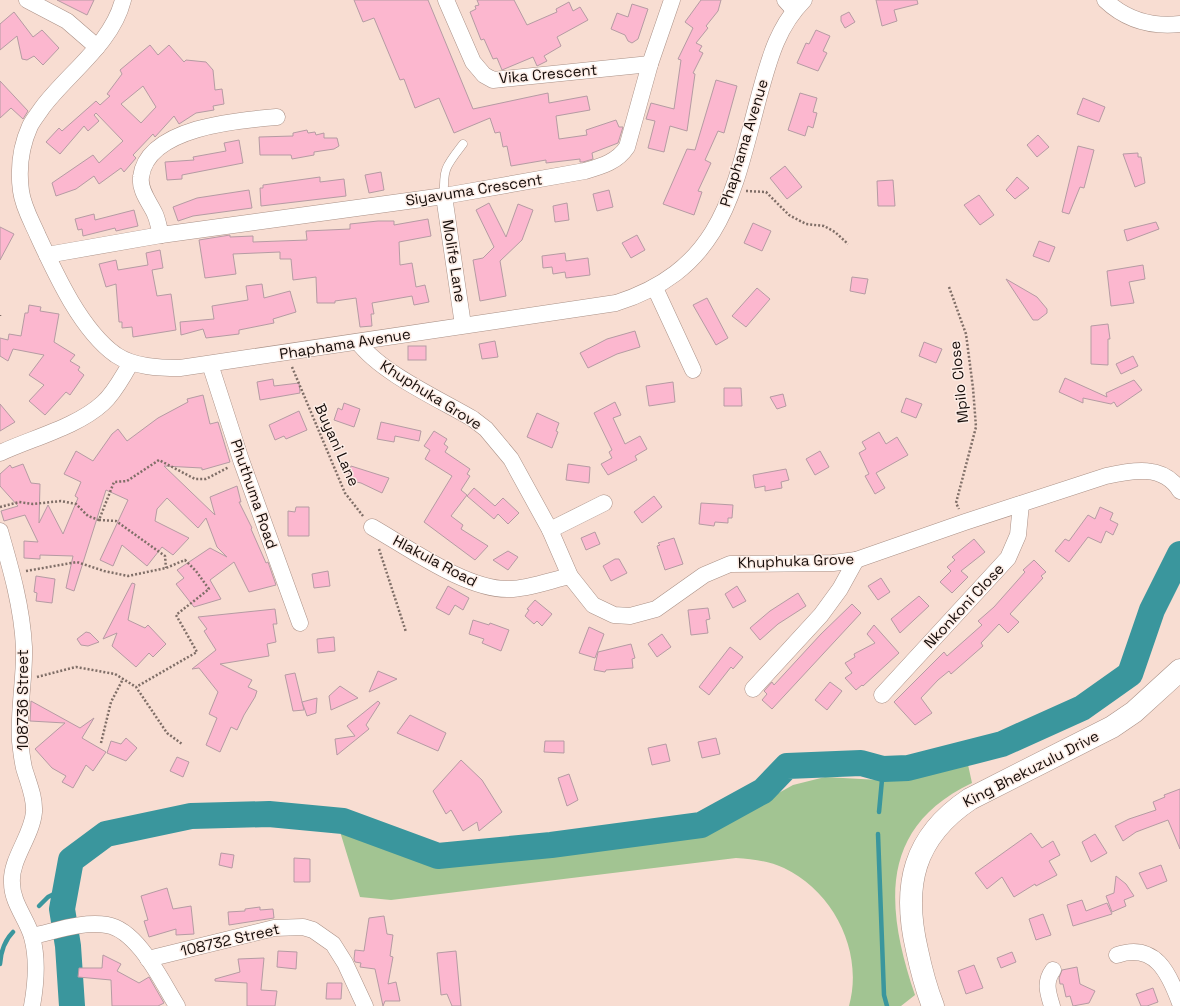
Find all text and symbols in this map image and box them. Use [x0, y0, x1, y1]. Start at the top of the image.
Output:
street label: Vika Crescent [498, 60, 598, 87]
street label: Phaphama Avenue [715, 77, 772, 209]
street label: Siyavuma Crescent [404, 169, 544, 210]
street label: Molife Lane [439, 218, 470, 304]
street label: Phaphama Avenue [278, 324, 412, 363]
street label: Mpilo Close [945, 340, 972, 424]
street label: Khuphuka Grove [377, 356, 486, 434]
street label: Buyani Lane [311, 400, 364, 489]
street label: Phuthuma Road [227, 437, 282, 551]
street label: Hlakula Road [390, 530, 480, 591]
street label: Khuphuka Grove [737, 549, 855, 572]
street label: Nkonkoni Close [919, 559, 1008, 652]
street label: 108736 Street [13, 649, 32, 751]
street label: King Bhekuzulu Drive [959, 726, 1102, 811]
street label: 108732 Street [178, 919, 281, 960]

